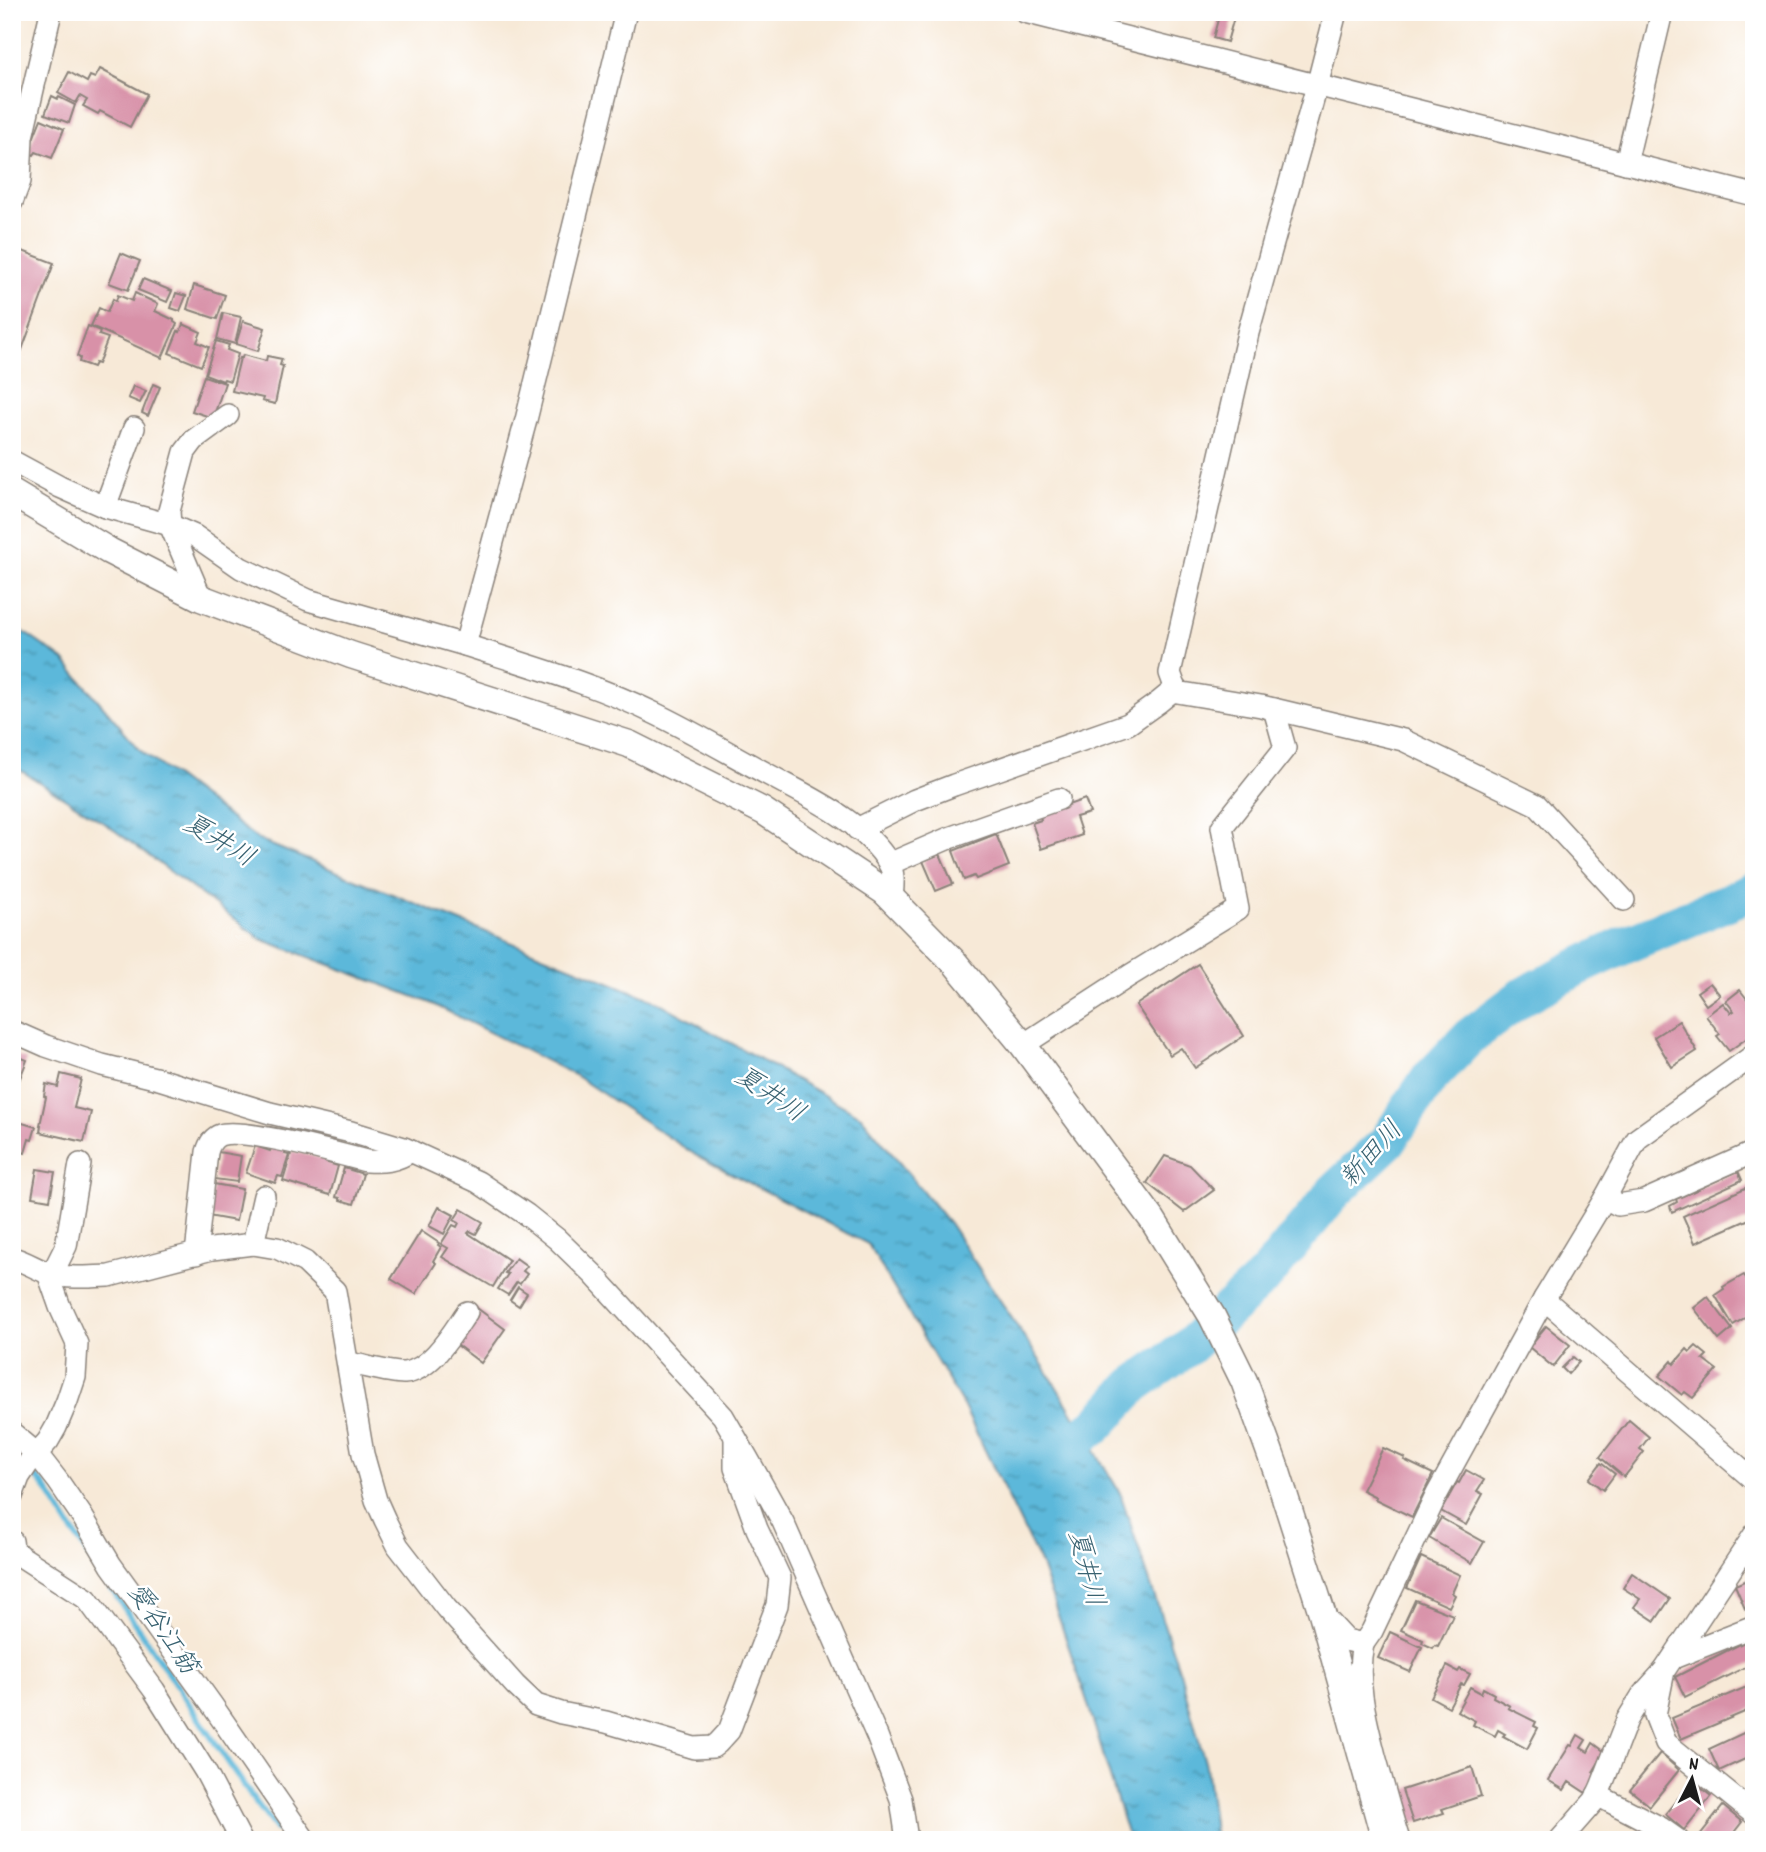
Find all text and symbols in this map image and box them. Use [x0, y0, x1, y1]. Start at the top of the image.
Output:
water label: 夏井川 [175, 806, 261, 878]
water label: 夏井川 [726, 1059, 812, 1133]
water label: 新田川 [1333, 1114, 1412, 1197]
water label: 夏井川 [1057, 1527, 1112, 1611]
water label: 愛谷江筋 [117, 1576, 207, 1686]
north arrow [1658, 1744, 1728, 1814]
text: N [1687, 1752, 1699, 1779]

